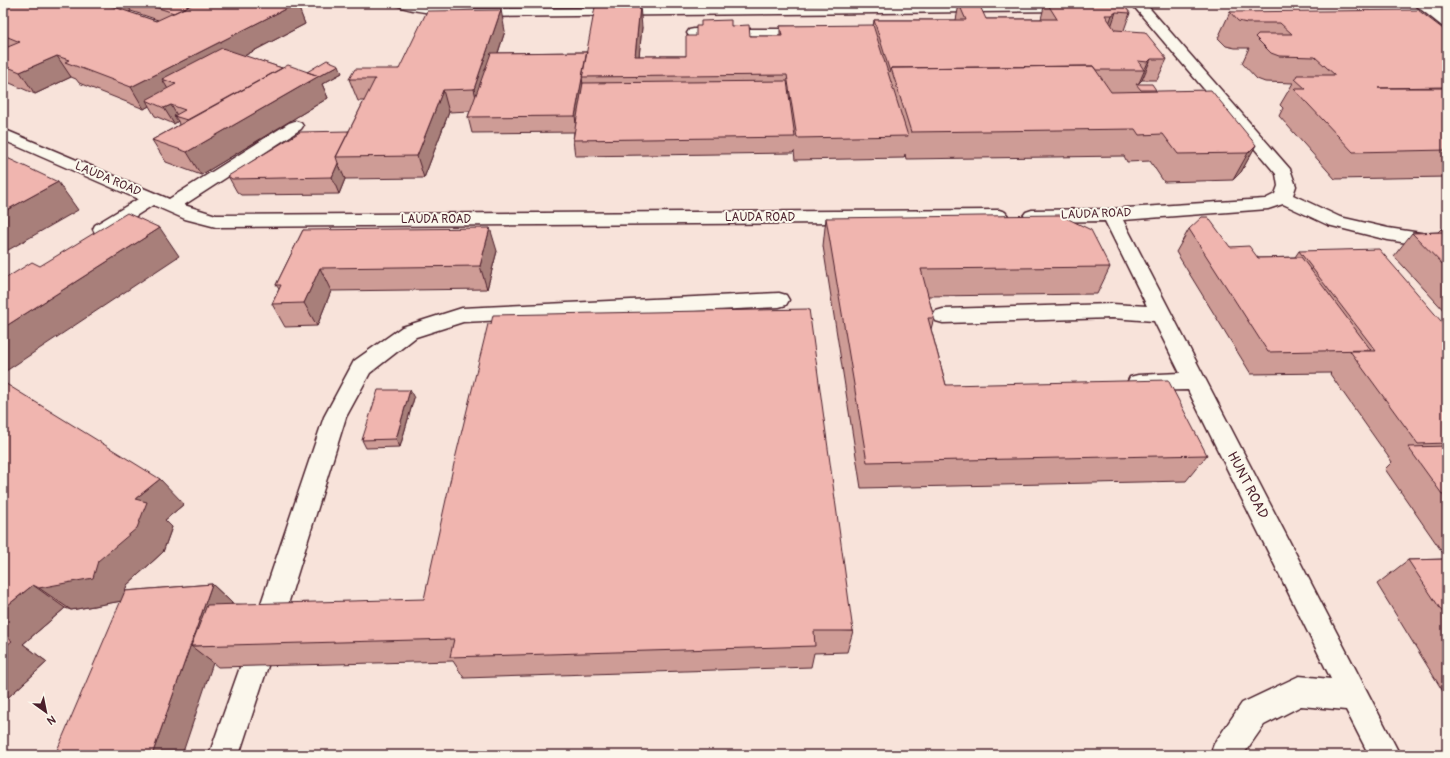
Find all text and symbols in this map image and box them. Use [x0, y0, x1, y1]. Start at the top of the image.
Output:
street label: LAUDA ROAD [73, 158, 144, 200]
street label: LAUDA ROAD [1061, 205, 1132, 223]
street label: LAUDA ROAD [725, 210, 796, 225]
street label: LAUDA ROAD [401, 212, 472, 227]
street label: HUNT ROAD [1224, 449, 1272, 522]
north arrow [26, 692, 66, 732]
text: N [44, 712, 58, 728]

